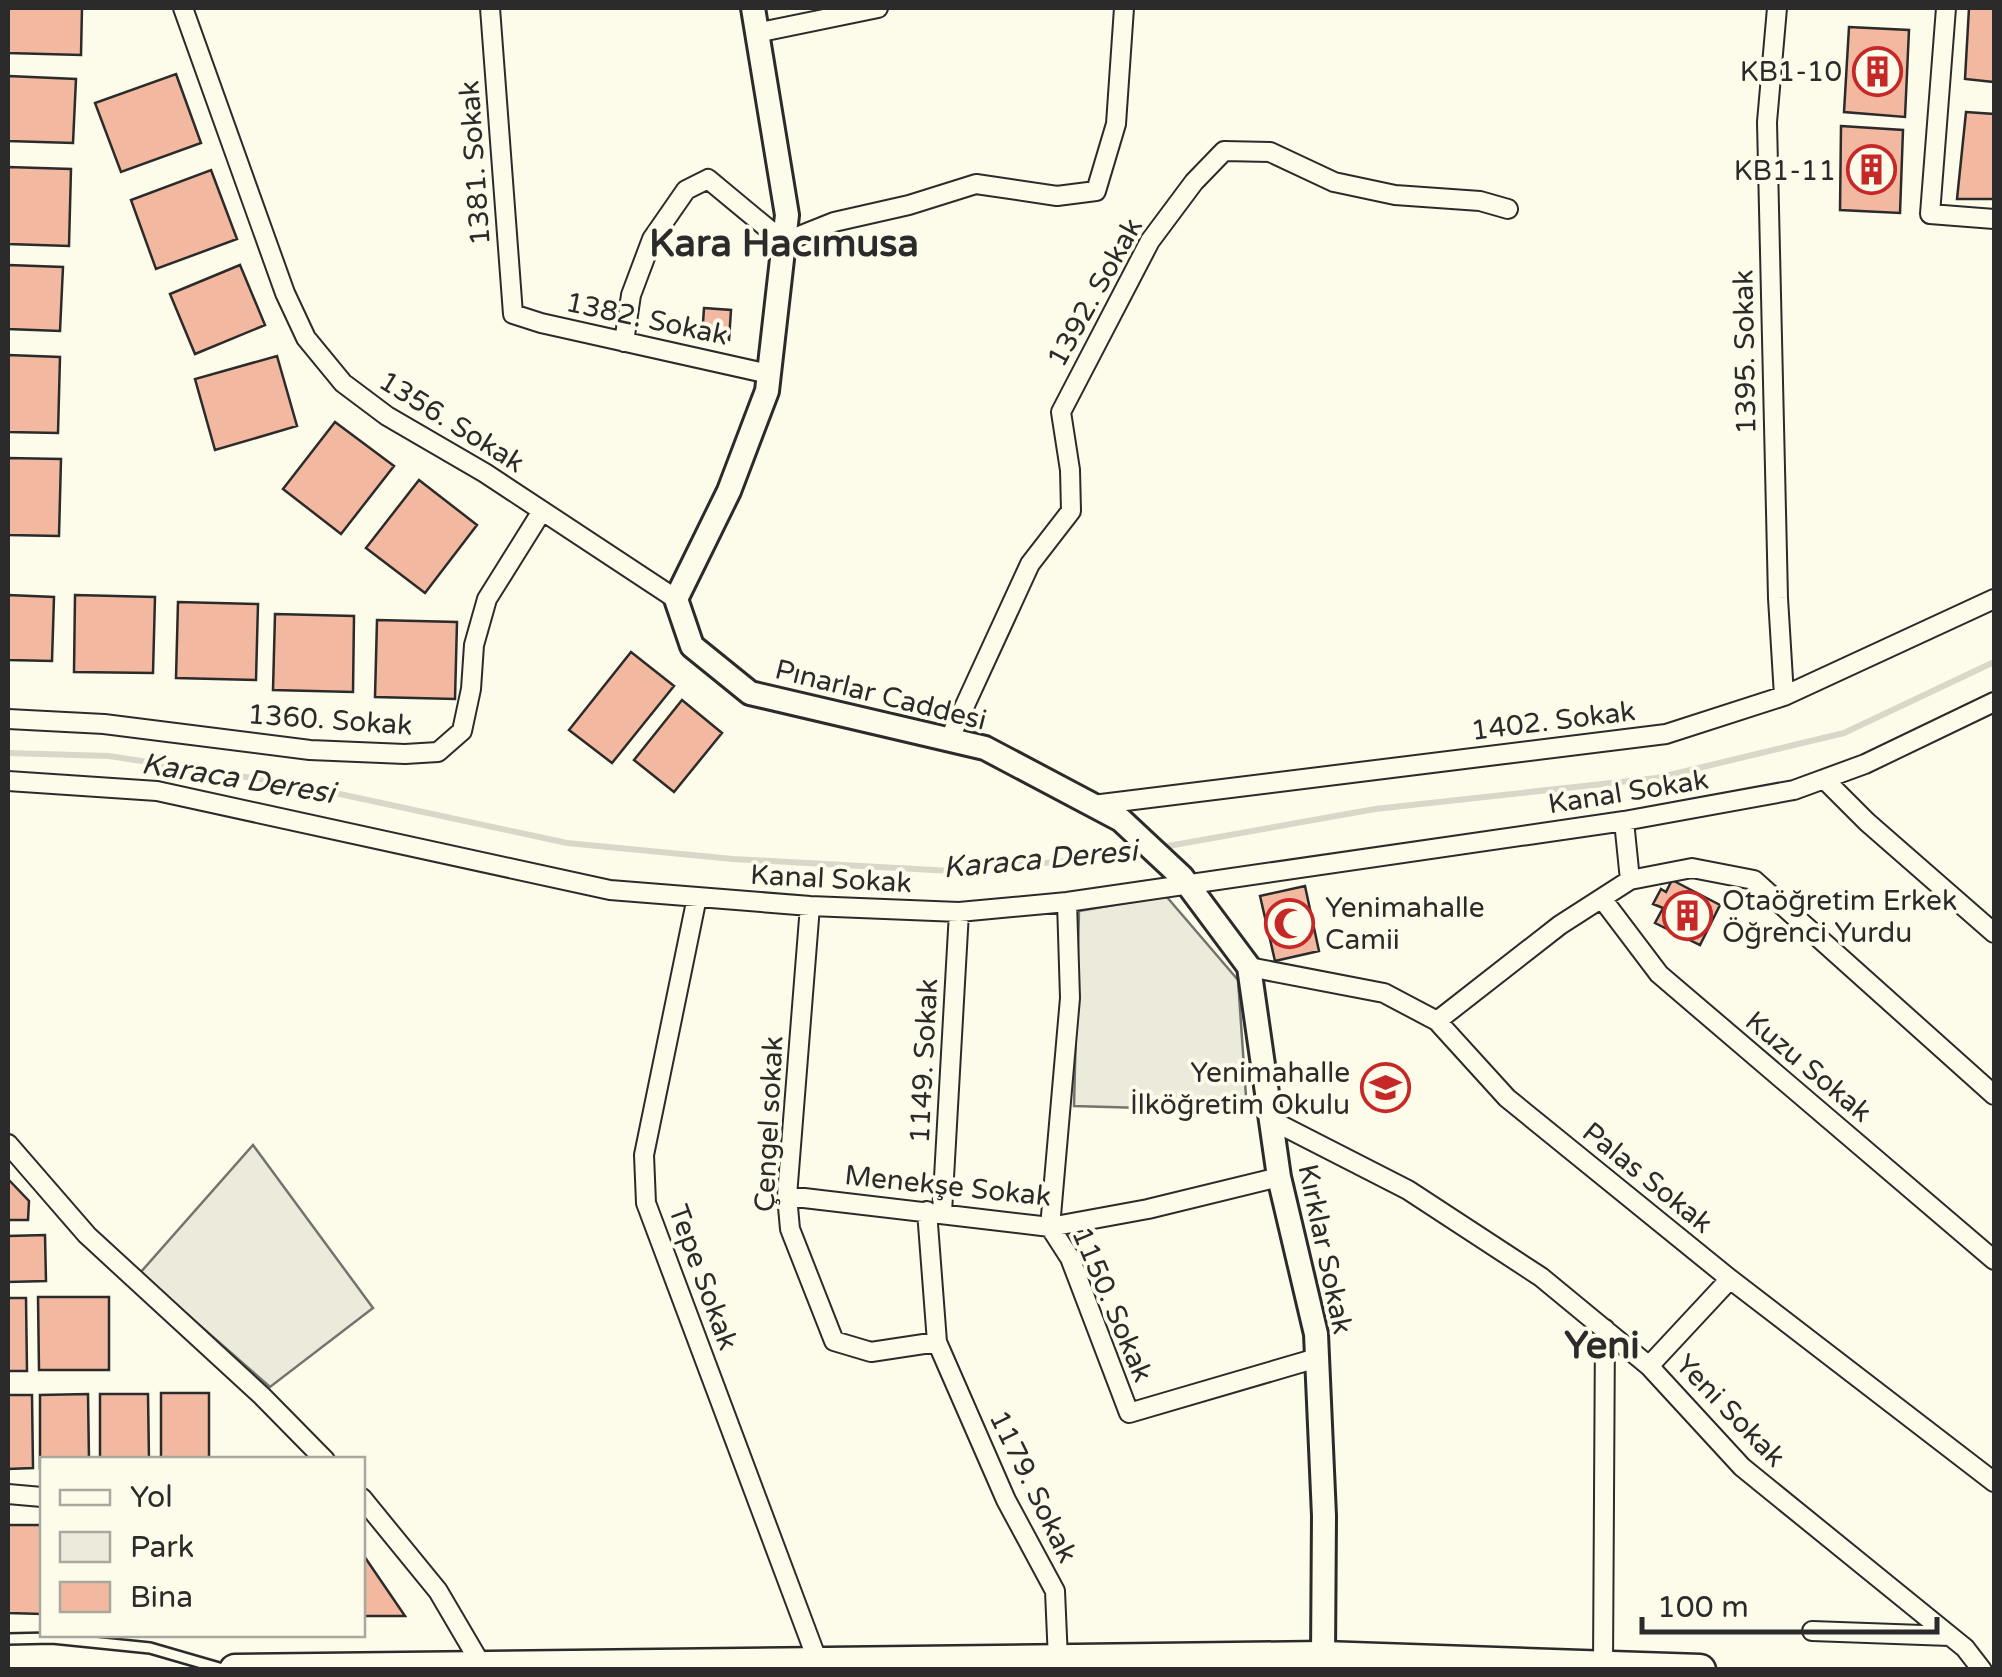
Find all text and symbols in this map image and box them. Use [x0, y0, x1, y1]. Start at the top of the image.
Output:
building icon: KB1-10 [1851, 45, 1903, 97]
place label: KB1-10 [1740, 55, 1842, 89]
street label: 1381. Sokak [452, 79, 498, 246]
building icon: KB1-11 [1845, 144, 1897, 196]
place label: KB1-11 [1734, 154, 1836, 188]
street label: 1392. Sokak [1040, 212, 1150, 373]
district label: Kara Hacımusa [649, 221, 919, 267]
street label: 1395. Sokak [1727, 269, 1763, 435]
street label: 1382. Sokak [562, 285, 731, 353]
street label: 1356. Sokak [372, 364, 531, 480]
street label: Pınarlar Caddesi [772, 652, 990, 738]
street label: 1402. Sokak [1469, 694, 1637, 748]
street label: 1360. Sokak [246, 697, 413, 743]
water label: Karaca Deresi [139, 745, 340, 813]
street label: Kanal Sokak [1546, 763, 1711, 821]
water label: Karaca Deresi [941, 832, 1142, 886]
street label: Kanal Sokak [749, 858, 913, 900]
place label: Otaöğretim Erkek Öğrenci Yurdu [1722, 884, 1957, 950]
building icon: Otaöğretim Erkek Öğrenci Yurdu [1661, 890, 1713, 942]
place label: Yenimahalle Camii [1325, 891, 1485, 957]
mosque icon: Yenimahalle Camii [1264, 897, 1316, 949]
street label: 1149. Sokak [903, 978, 945, 1144]
street label: Kuzu Sokak [1738, 1004, 1878, 1129]
street label: Çengel sokak [747, 1035, 791, 1213]
place label: Yenimahalle İlköğretim Okulu [1130, 1056, 1350, 1122]
school or university icon: Yenimahalle İlköğretim Okulu [1359, 1062, 1411, 1114]
street label: Palas Sokak [1575, 1115, 1719, 1241]
street label: Menekşe Sokak [843, 1158, 1053, 1214]
street label: Kırklar Sokak [1290, 1161, 1360, 1337]
street label: Tepe Sokak [661, 1200, 745, 1355]
street label: 1150. Sokak [1064, 1222, 1160, 1387]
district label: Yeni [1564, 1323, 1640, 1369]
street label: Yeni Sokak [1668, 1347, 1792, 1474]
street label: 1179. Sokak [982, 1405, 1085, 1568]
legend [40, 1457, 365, 1637]
text: Yol [130, 1479, 173, 1516]
text: Park [130, 1529, 194, 1566]
scale bar [1642, 1572, 1937, 1634]
text: Bina [130, 1579, 193, 1616]
text: 100 m [1657, 1589, 1749, 1626]

